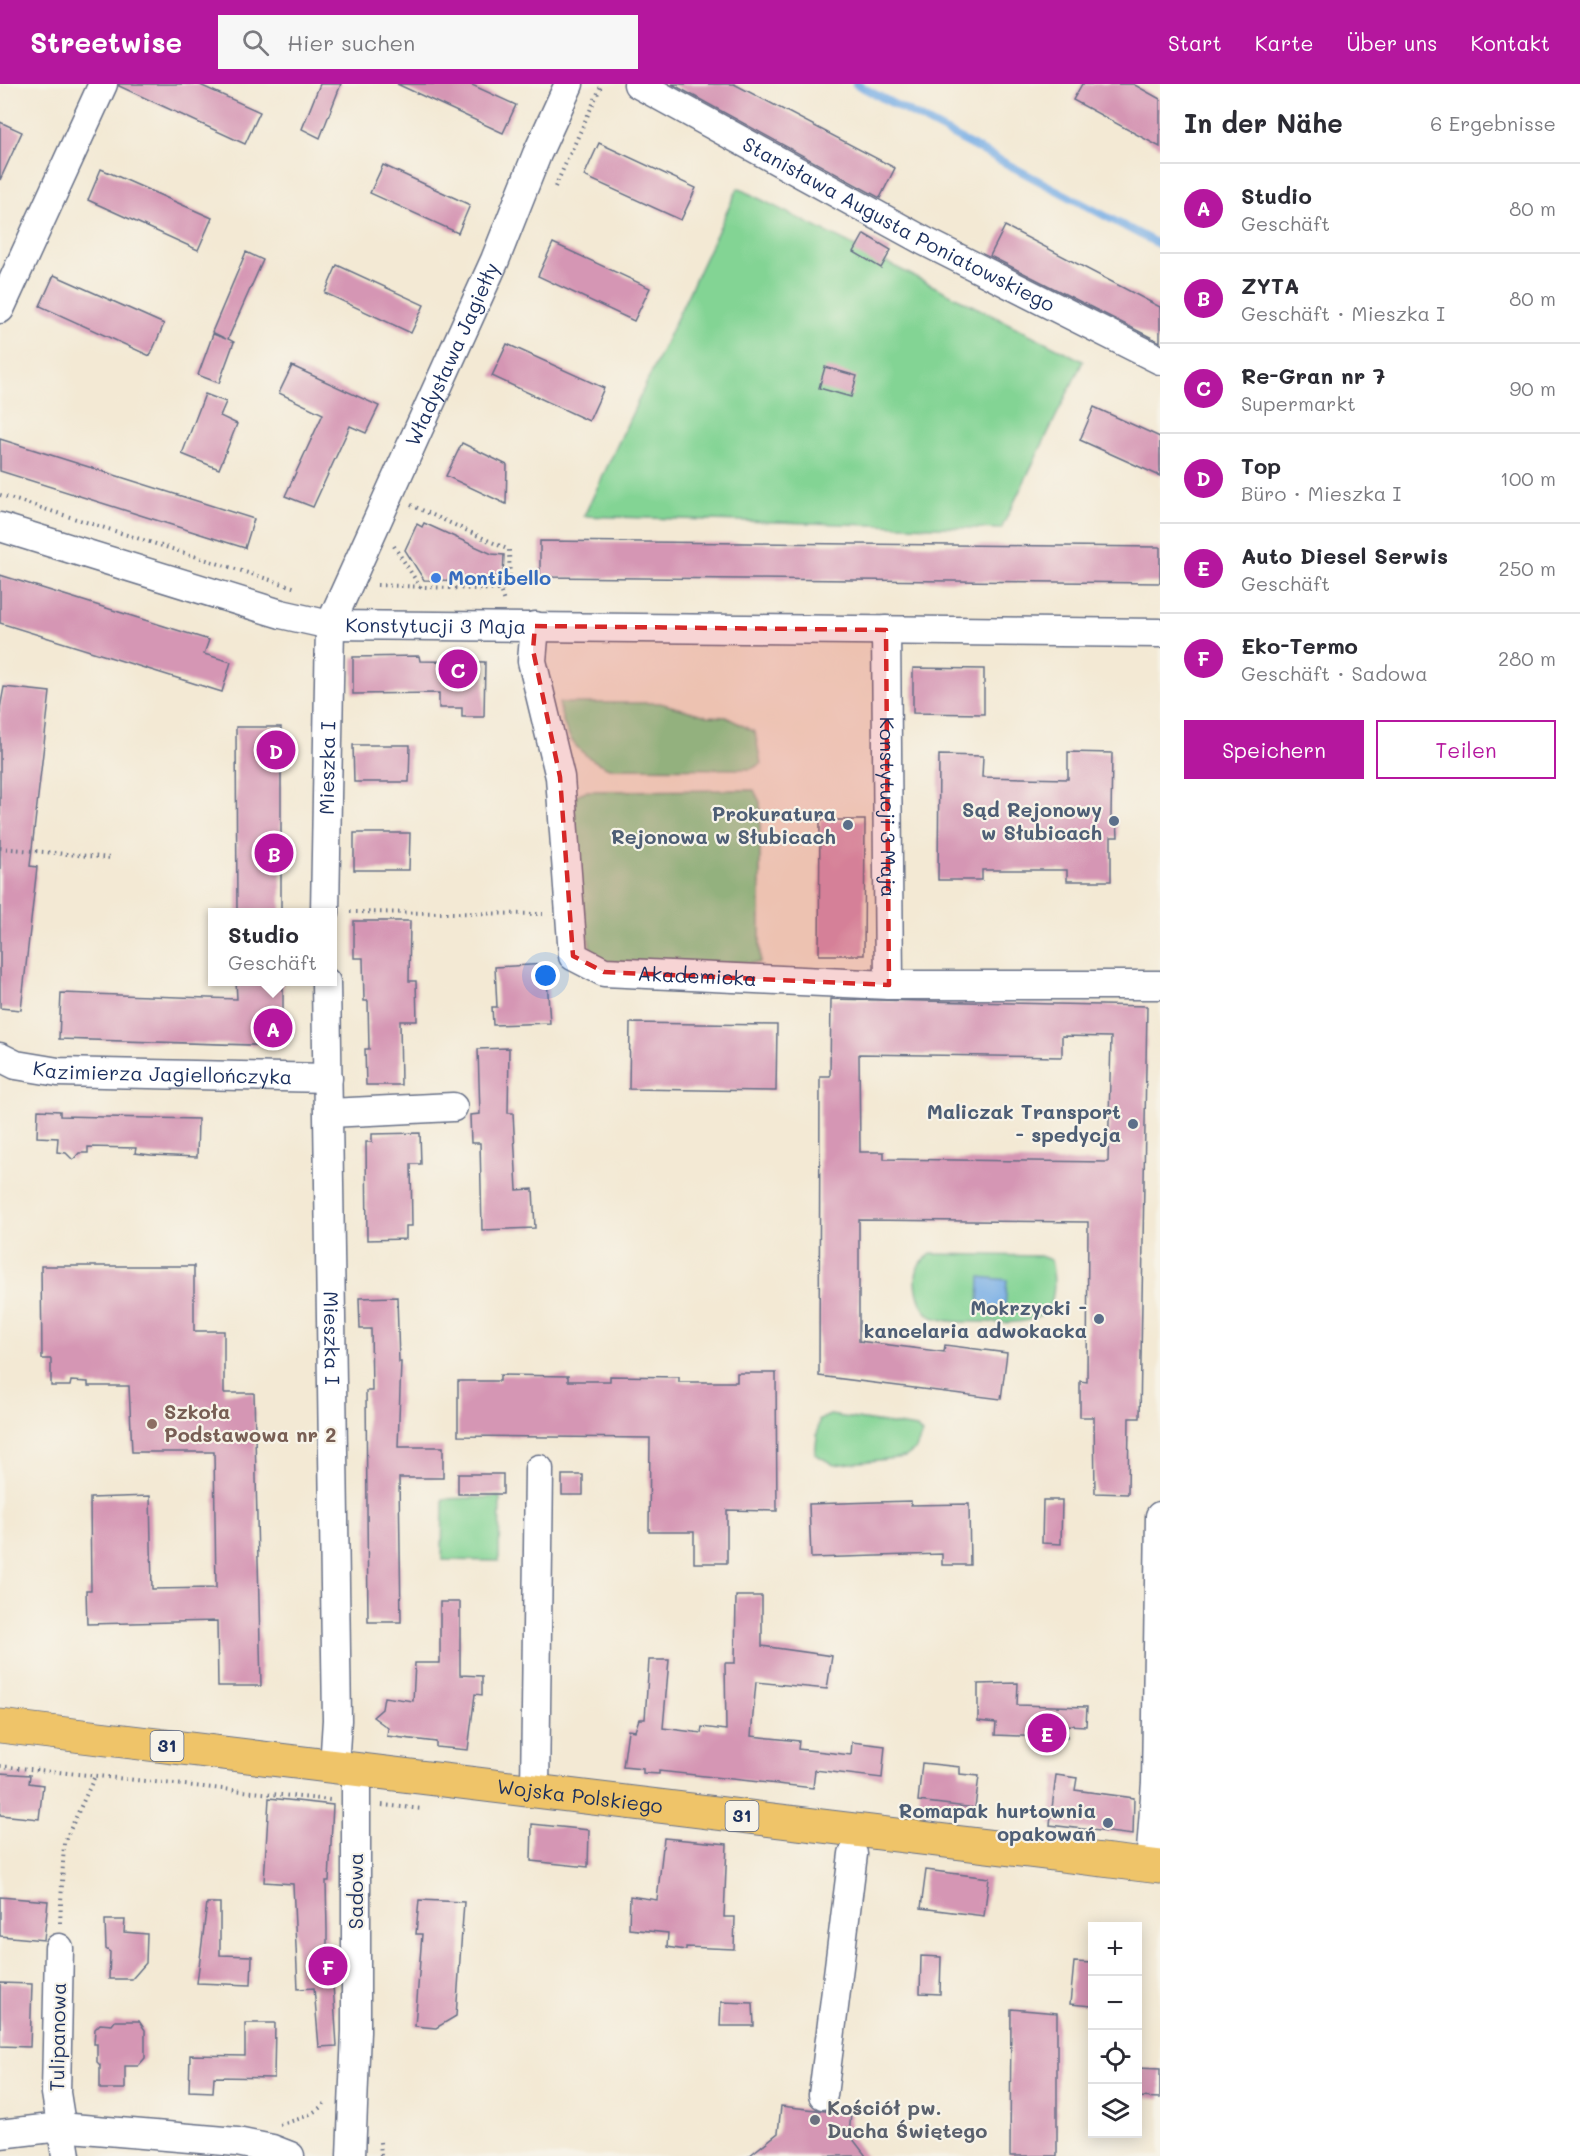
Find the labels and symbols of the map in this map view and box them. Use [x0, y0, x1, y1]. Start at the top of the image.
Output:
street label: Stanisława Augusta Poniatowskiego [738, 130, 1060, 317]
street label: Władysława Jagiełły [399, 258, 504, 450]
place label: Montibello [448, 564, 551, 590]
marker: Montibello [429, 571, 443, 585]
street label: Konstytucji 3 Maja [345, 611, 526, 639]
pin: C [438, 646, 478, 692]
street label: Konstytucji 3 Maja [875, 717, 902, 897]
street label: Mieszka I [313, 721, 340, 815]
pin: D [256, 728, 296, 772]
place label: Sąd Rejonowy w Słubicach [962, 796, 1102, 845]
place label: Prokuratura Rejonowa w Słubicach [611, 800, 836, 849]
marker: Sąd Rejonowy w Słubicach [1107, 814, 1121, 828]
marker: Prokuratura Rejonowa w Słubicach [841, 818, 855, 832]
pin: B [254, 830, 294, 876]
street label: Akademicka [637, 960, 757, 991]
your location [531, 961, 560, 990]
pin: A [254, 1006, 292, 1050]
street label: Kazimierza Jagiellończyka [31, 1054, 292, 1089]
place label: Maliczak Transport - spedycja [927, 1098, 1121, 1147]
marker: Maliczak Transport - spedycja [1126, 1117, 1140, 1131]
street label: Mieszka I [319, 1291, 346, 1385]
place label: Mokrzycki - kancelaria adwokacka [864, 1294, 1087, 1343]
marker: Mokrzycki - kancelaria adwokacka [1092, 1312, 1106, 1326]
place label: Szkoła Podstawowa nr 2 [164, 1398, 336, 1447]
marker: Szkoła Podstawowa nr 2 [145, 1417, 159, 1431]
pin: E [1028, 1710, 1066, 1756]
road number: 31 [150, 1731, 184, 1761]
street label: Wojska Polskiego [495, 1773, 664, 1818]
place label: Romapak hurtownia opakowań [899, 1797, 1096, 1846]
road number: 31 [726, 1801, 758, 1831]
marker: Romapak hurtownia opakowań [1101, 1816, 1115, 1830]
street label: Sadowa [342, 1853, 368, 1929]
pin: F [308, 1944, 348, 1988]
street label: Tulipanowa [43, 1982, 71, 2092]
place label: Kościół pw. Ducha Świętego [827, 2094, 987, 2143]
marker: Kościół pw. Ducha Świętego [808, 2113, 822, 2127]

